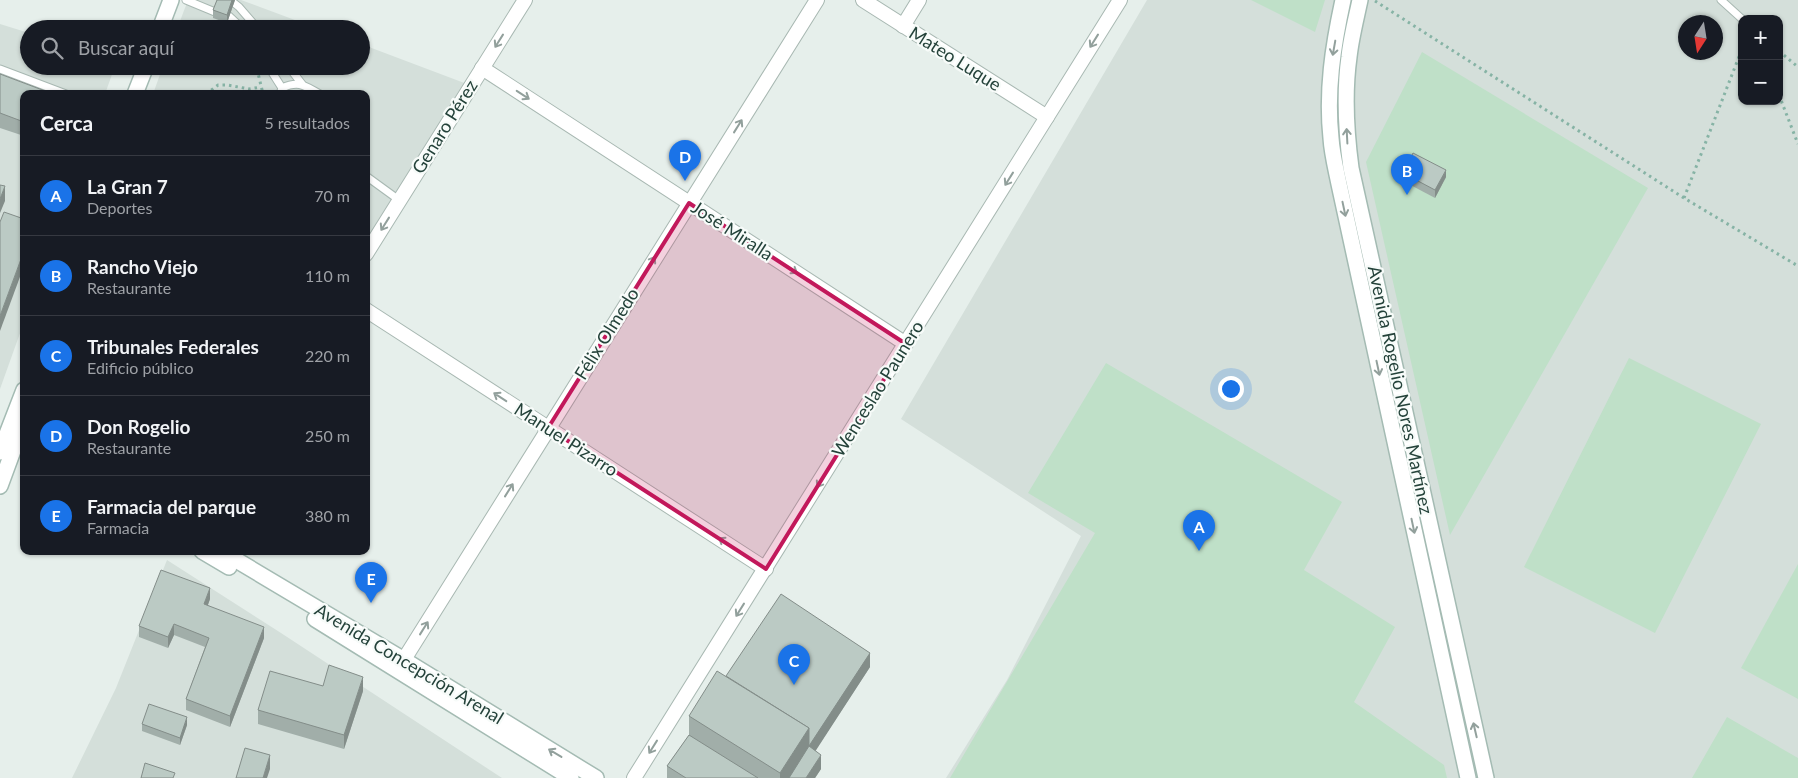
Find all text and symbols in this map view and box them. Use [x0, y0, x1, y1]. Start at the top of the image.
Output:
north arrow [1678, 15, 1723, 60]
map controls [1738, 15, 1783, 105]
button: + [1738, 15, 1783, 60]
search box [20, 20, 370, 75]
street label: Mateo Luque [905, 21, 1006, 95]
icon: search [38, 34, 66, 62]
one-way arrow [494, 34, 504, 48]
one-way arrow [1089, 34, 1099, 48]
text: Buscar aquí [78, 36, 174, 59]
one-way arrow [1329, 40, 1339, 56]
button: − [1738, 60, 1783, 105]
street label: Genaro Pérez [407, 76, 482, 177]
one-way arrow [516, 89, 530, 100]
text: Cerca [40, 110, 93, 135]
text: 5 resultados [264, 113, 350, 132]
one-way arrow [733, 119, 743, 133]
one-way arrow [1343, 128, 1352, 144]
pin: D [669, 140, 701, 181]
pin: B [1391, 154, 1423, 195]
one-way arrow [1003, 172, 1013, 186]
text: La Gran 7 [87, 175, 168, 198]
text: A [50, 186, 62, 205]
text: 70 m [314, 186, 350, 205]
street label: José Miralla [688, 196, 778, 265]
text: Deportes [87, 198, 152, 217]
one-way arrow [1340, 200, 1349, 216]
one-way arrow [380, 216, 390, 230]
text: Rancho Viejo [87, 255, 198, 278]
one-way arrow [647, 257, 657, 271]
one-way arrow [784, 264, 798, 274]
street label: Avenida Rogelio Nores Martínez [1364, 264, 1438, 516]
text: B [51, 266, 61, 285]
text: 110 m [305, 266, 350, 285]
text: Restaurante [87, 278, 171, 297]
street label: Félix Olmedo [569, 283, 643, 383]
street label: Wenceslao Paunero [826, 316, 928, 461]
text: Tribunales Federales [87, 335, 259, 358]
text: C [51, 346, 61, 365]
text: 220 m [305, 346, 350, 365]
text: Edificio público [87, 358, 194, 377]
one-way arrow [1374, 359, 1384, 375]
your location [1218, 376, 1244, 402]
one-way arrow [493, 392, 507, 402]
street label: Manuel Pizarro [511, 398, 622, 481]
text: Don Rogelio [87, 415, 190, 438]
text: D [50, 426, 62, 445]
text: 250 m [305, 426, 350, 445]
text: Restaurante [87, 438, 171, 457]
one-way arrow [815, 473, 825, 487]
one-way arrow [504, 483, 515, 497]
text: Farmacia del parque [87, 495, 256, 518]
text: E [51, 506, 61, 525]
text: 380 m [305, 506, 350, 525]
pin: A [1183, 510, 1215, 551]
text: Farmacia [87, 518, 149, 537]
one-way arrow [1409, 518, 1418, 534]
one-way arrow [718, 537, 732, 547]
pin: E [355, 562, 387, 603]
street label: Avenida Concepción Arenal [311, 598, 508, 728]
one-way arrow [734, 603, 745, 617]
one-way arrow [419, 622, 429, 636]
pin: C [778, 644, 810, 685]
one-way arrow [1470, 723, 1479, 739]
one-way arrow [648, 740, 658, 754]
one-way arrow [548, 747, 562, 757]

